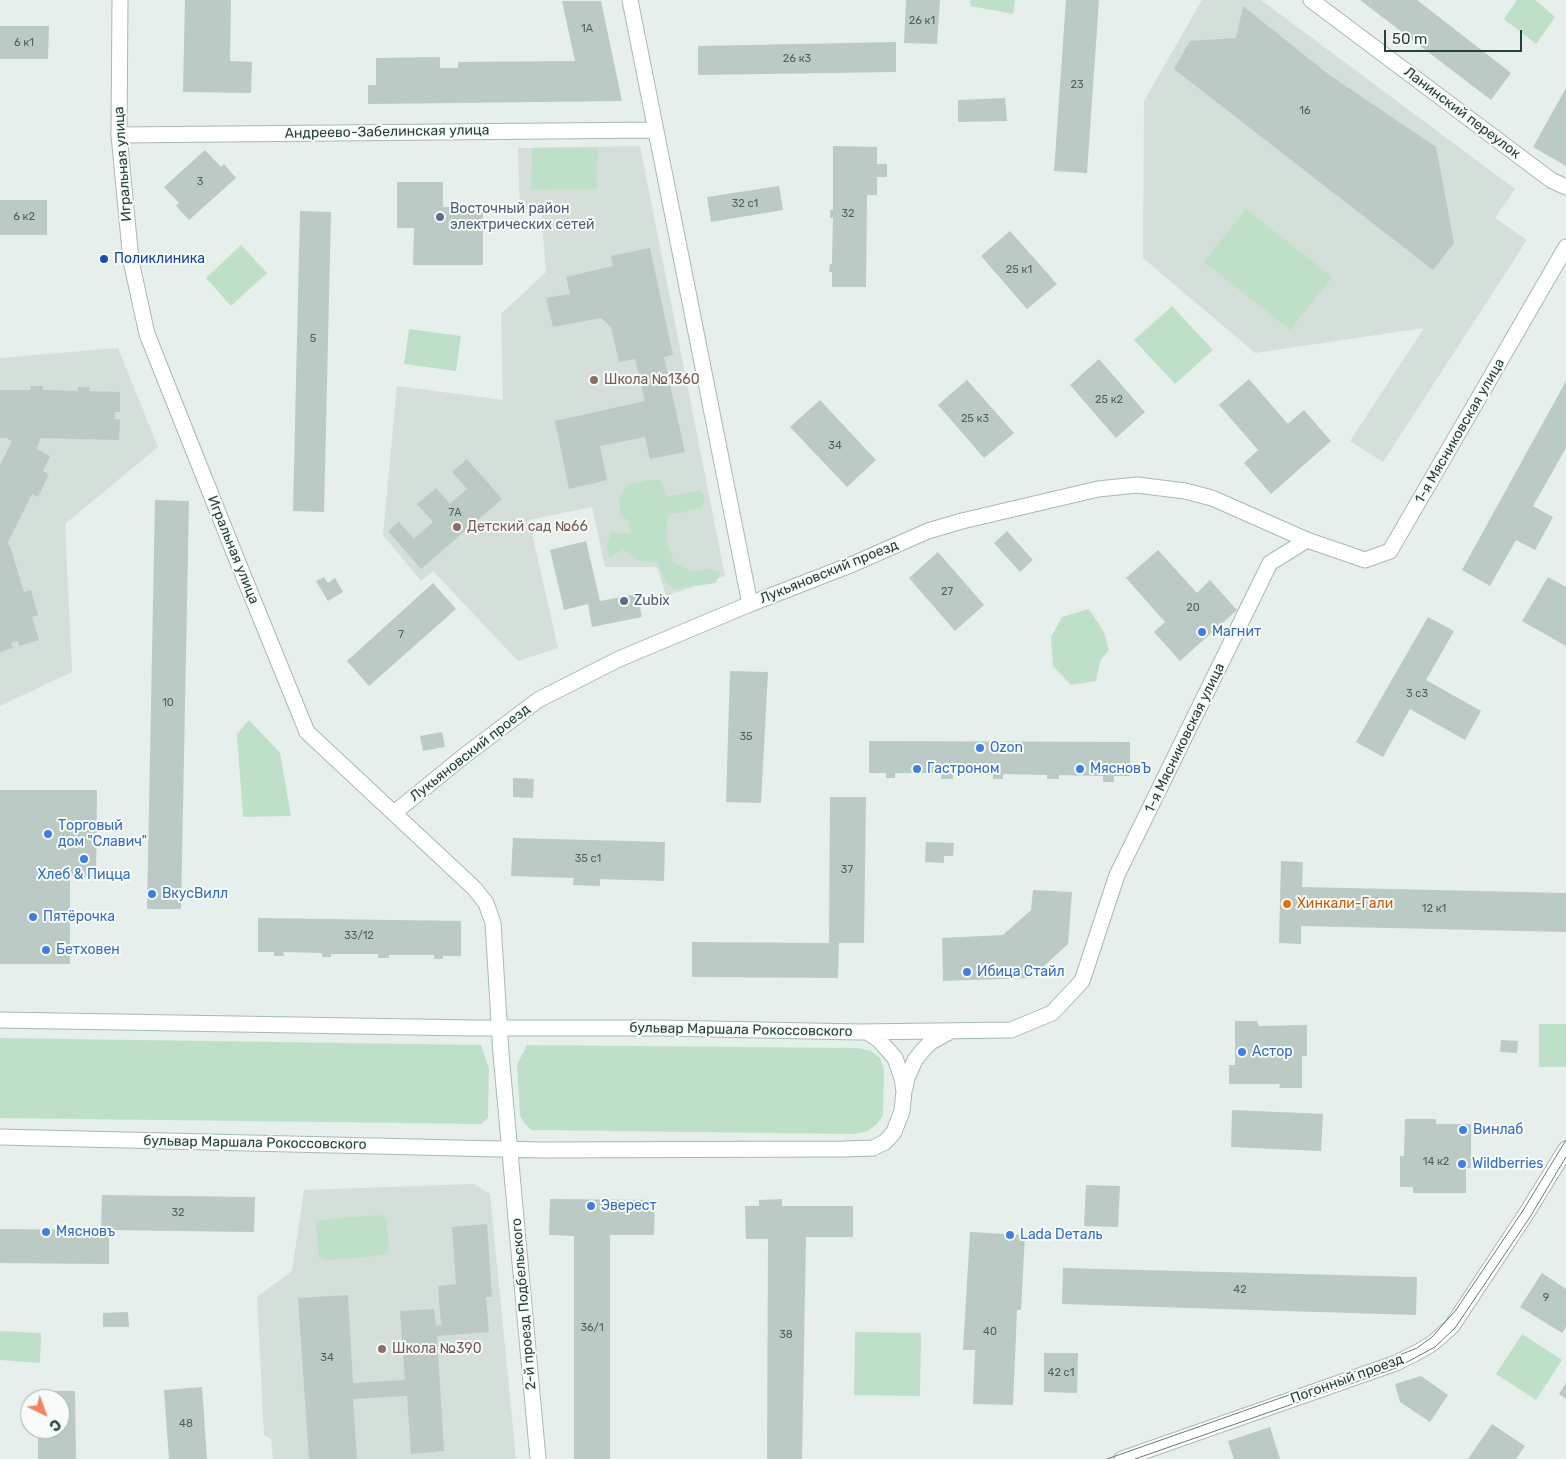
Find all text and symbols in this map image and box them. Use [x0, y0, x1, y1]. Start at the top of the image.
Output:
house number: 26 к1 [909, 14, 935, 28]
scale bar [1386, 20, 1524, 52]
house number: 1А [581, 22, 593, 36]
text: 50 m [1392, 30, 1427, 48]
house number: 6 к1 [14, 36, 34, 50]
house number: 26 к3 [783, 52, 811, 66]
street label: Ланинский переулок [1400, 64, 1524, 162]
house number: 23 [1070, 78, 1084, 92]
house number: 16 [1299, 104, 1311, 118]
street label: Игральная улица [111, 106, 135, 222]
street label: Андреево-Забелинская улица [284, 122, 490, 142]
house number: 3 [197, 175, 203, 189]
house number: 32 с1 [732, 197, 758, 211]
place label: Восточный район электрических сетей [450, 201, 595, 233]
house number: 32 [841, 207, 855, 221]
house number: 6 к2 [13, 210, 35, 224]
marker: Восточный район электрических сетей [434, 211, 446, 223]
place label: Поликлиника [114, 251, 205, 267]
marker: Поликлиника [98, 253, 110, 265]
house number: 25 к1 [1006, 263, 1032, 277]
house number: 5 [310, 332, 316, 346]
street label: 1-я Мясниковская улица [1412, 355, 1508, 507]
place label: Школа №1360 [604, 372, 700, 388]
marker: Школа №1360 [588, 374, 600, 386]
house number: 25 к2 [1095, 393, 1123, 407]
house number: 25 к3 [961, 412, 989, 426]
house number: 34 [828, 439, 842, 453]
street label: Игральная улица [204, 493, 262, 607]
house number: 7А [448, 506, 462, 520]
place label: Детский сад №66 [467, 519, 588, 535]
marker: Детский сад №66 [451, 521, 463, 533]
street label: Лукьяновский проезд [757, 537, 901, 607]
house number: 27 [941, 585, 953, 599]
place label: Zubix [634, 593, 670, 609]
marker: Zubix [618, 595, 630, 607]
house number: 20 [1186, 601, 1200, 615]
place label: Магнит [1212, 624, 1261, 640]
marker: Магнит [1196, 626, 1208, 638]
house number: 7 [398, 628, 404, 642]
street label: 1-я Мясниковская улица [1141, 660, 1229, 816]
house number: 3 с3 [1406, 687, 1428, 701]
house number: 10 [162, 696, 174, 710]
street label: Лукьяновский проезд [407, 701, 533, 805]
house number: 35 [739, 730, 753, 744]
place label: Ozon [990, 740, 1023, 756]
marker: Ozon [974, 742, 986, 754]
place label: Гастроном [927, 761, 999, 777]
place label: МясновЪ [1090, 761, 1151, 777]
marker: Гастроном [911, 763, 923, 775]
marker: МясновЪ [1074, 763, 1086, 775]
place label: Торговый дом "Славич" [58, 818, 147, 850]
marker: Торговый дом "Славич" [42, 828, 54, 840]
house number: 35 с1 [575, 852, 601, 866]
marker: Хлеб & Пицца [78, 853, 90, 865]
house number: 37 [841, 863, 853, 877]
place label: Хлеб & Пицца [37, 867, 131, 883]
place label: ВкусВилл [162, 886, 228, 902]
marker: ВкусВилл [146, 888, 158, 900]
place label: Хинкали-Гали [1297, 896, 1393, 912]
marker: Хинкали-Гали [1281, 898, 1293, 910]
house number: 12 к1 [1422, 902, 1446, 916]
place label: Пятёрочка [43, 909, 115, 925]
marker: Пятёрочка [27, 911, 39, 923]
house number: 33/12 [344, 929, 374, 943]
place label: Бетховен [56, 942, 120, 958]
marker: Бетховен [40, 944, 52, 956]
place label: Ибица Стайл [977, 964, 1065, 980]
marker: Ибица Стайл [961, 966, 973, 978]
street label: бульвар Маршала Рокоссовского [629, 1020, 853, 1040]
place label: Астор [1252, 1044, 1293, 1060]
marker: Астор [1236, 1046, 1248, 1058]
place label: Винлаб [1473, 1122, 1523, 1138]
marker: Винлаб [1457, 1124, 1469, 1136]
street label: бульвар Маршала Рокоссовского [143, 1133, 367, 1153]
house number: 14 к2 [1423, 1155, 1449, 1169]
place label: Wildberries [1472, 1156, 1544, 1172]
marker: Wildberries [1456, 1158, 1468, 1170]
place label: Эверест [601, 1198, 657, 1214]
marker: Эверест [585, 1200, 597, 1212]
house number: 32 [171, 1206, 185, 1220]
street label: 2-й проезд Подбельского [508, 1217, 540, 1391]
place label: Мясновъ [56, 1224, 115, 1240]
marker: Мясновъ [40, 1226, 52, 1238]
place label: Lada Dеталь [1020, 1227, 1103, 1243]
marker: Lada Dеталь [1004, 1229, 1016, 1241]
house number: 42 [1233, 1283, 1247, 1297]
house number: 9 [1543, 1291, 1549, 1305]
house number: 36/1 [580, 1321, 604, 1335]
house number: 40 [983, 1325, 997, 1339]
house number: 38 [779, 1328, 793, 1342]
place label: Школа №390 [392, 1341, 482, 1357]
marker: Школа №390 [376, 1343, 388, 1355]
house number: 34 [320, 1351, 334, 1365]
street label: Погонный проезд [1288, 1351, 1406, 1407]
house number: 42 c1 [1048, 1366, 1074, 1380]
north arrow [20, 1389, 70, 1439]
text: С [45, 1415, 64, 1434]
house number: 48 [179, 1417, 193, 1431]

